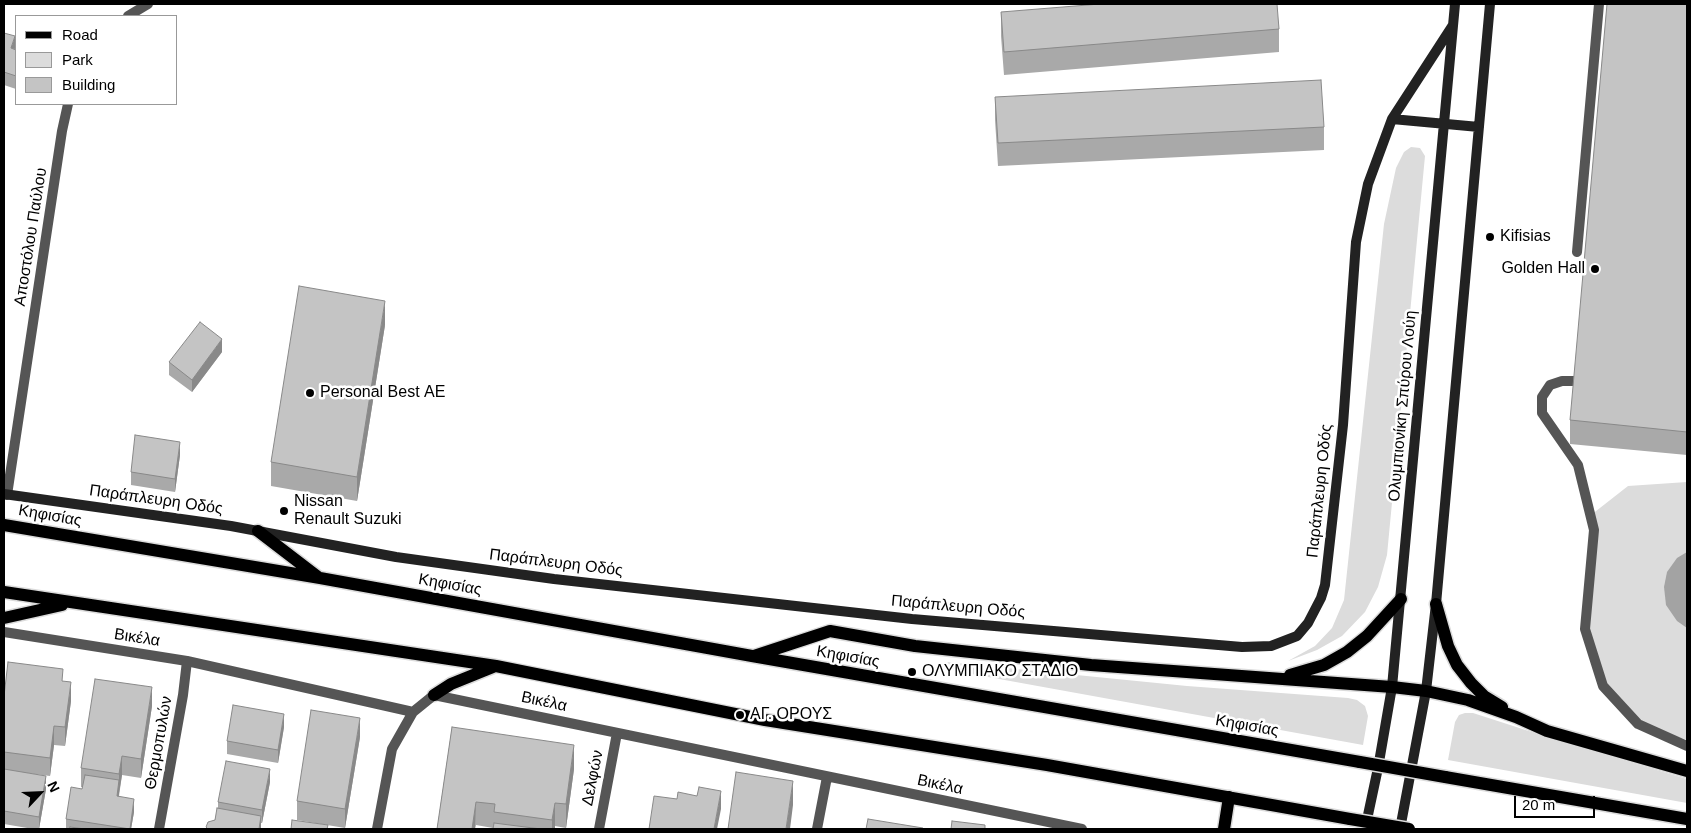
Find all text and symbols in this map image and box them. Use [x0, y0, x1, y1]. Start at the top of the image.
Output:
legend [15, 15, 178, 105]
text: Road [62, 26, 98, 43]
text: Park [62, 51, 93, 68]
text: Building [62, 76, 115, 93]
street label: Αποστόλου Παύλου [11, 166, 51, 308]
place label: Kifisias [1500, 227, 1551, 247]
marker: Kifisias [1484, 231, 1496, 243]
place label: Golden Hall [1501, 259, 1585, 279]
marker: Golden Hall [1589, 263, 1601, 275]
street label: Ολυμπιονίκη Σπύρου Λούη [1385, 310, 1421, 502]
place label: Personal Best AE [320, 383, 445, 403]
marker: Personal Best AE [304, 387, 316, 399]
street label: Παράπλευρη Οδός [1303, 423, 1337, 559]
street label: Παράπλευρη Οδός [88, 481, 224, 519]
place label: Nissan Renault Suzuki [294, 492, 402, 530]
street label: Κηφισίας [17, 501, 83, 531]
marker: Nissan Renault Suzuki [278, 505, 290, 517]
street label: Παράπλευρη Οδός [488, 545, 624, 581]
street label: Κηφισίας [417, 570, 483, 600]
street label: Παράπλευρη Οδός [890, 592, 1026, 622]
street label: Βικέλα [113, 625, 161, 651]
street label: Κηφισίας [815, 642, 881, 672]
place label: ΟΛΥΜΠΙΑΚΟ ΣΤΑΔΙΟ [922, 662, 1078, 682]
marker: ΟΛΥΜΠΙΑΚΟ ΣΤΑΔΙΟ [906, 666, 918, 678]
street label: Βικέλα [519, 688, 569, 716]
street label: Θερμοπυλών [141, 695, 177, 791]
place label: ΑΓ. ΟΡΟΥΣ [750, 705, 832, 725]
marker: ΑΓ. ΟΡΟΥΣ [734, 709, 746, 721]
street label: Κηφισίας [1214, 711, 1280, 741]
street label: Δελφών [578, 748, 608, 808]
north arrow [15, 768, 65, 818]
street label: Βικέλα [915, 771, 965, 799]
text: N [44, 779, 63, 795]
scale bar [1516, 786, 1597, 818]
text: 20 m [1522, 796, 1555, 813]

